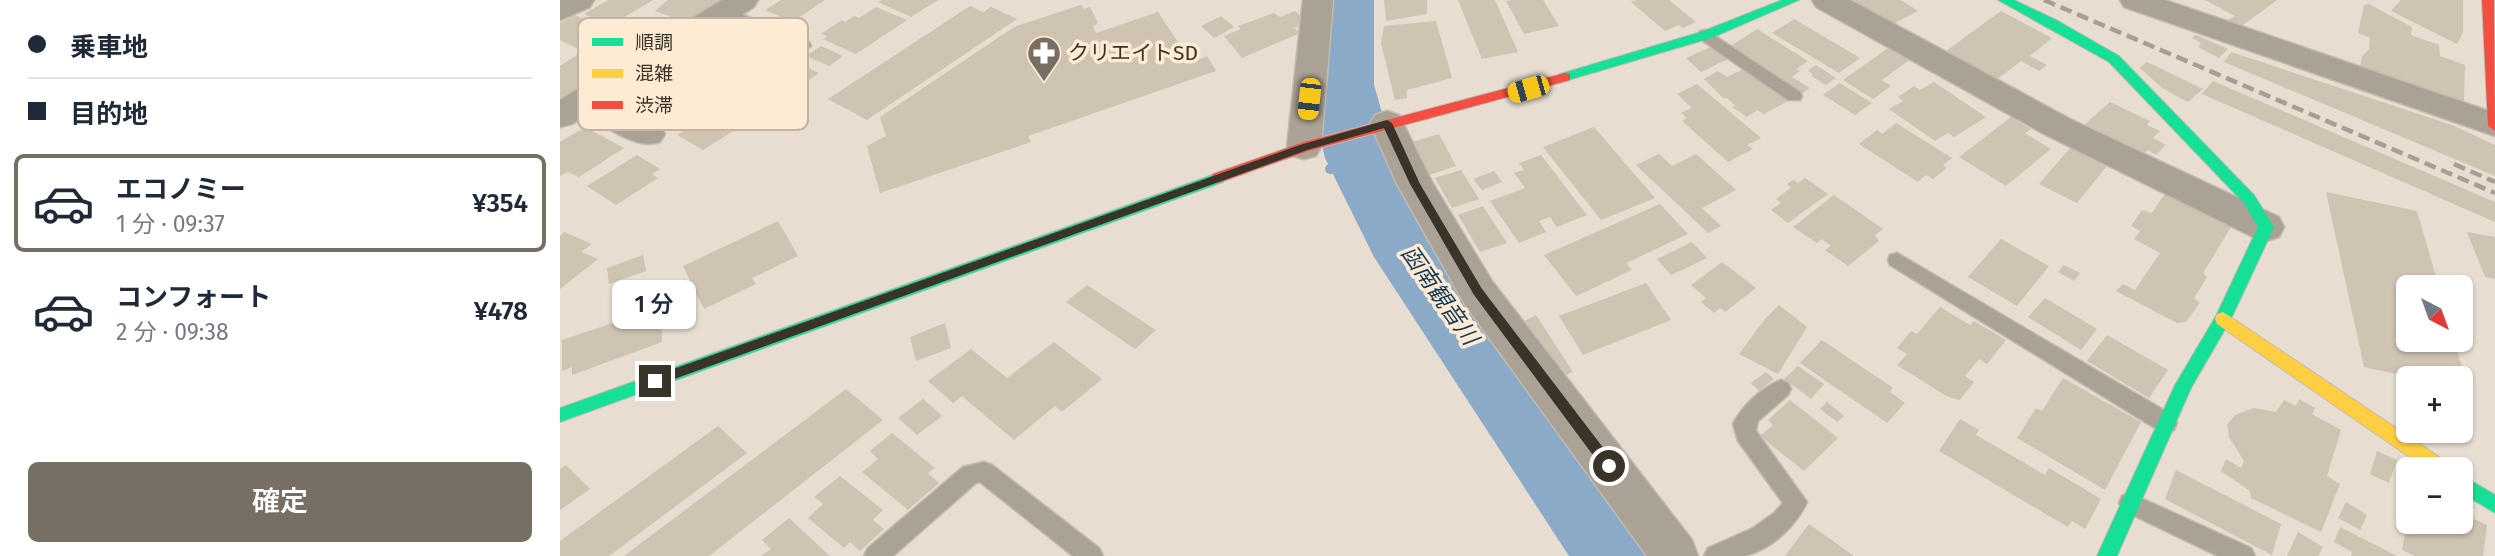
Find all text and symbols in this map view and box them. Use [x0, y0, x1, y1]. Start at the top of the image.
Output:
legend [578, 18, 808, 130]
text: 順調 [635, 31, 673, 54]
text: 乗車地 [70, 32, 148, 63]
pharmacy icon: クリエイトSD [1025, 34, 1063, 83]
place label: クリエイトSD [1068, 40, 1198, 66]
text: 混雑 [635, 62, 673, 85]
car [1505, 73, 1552, 105]
car [1297, 77, 1322, 121]
text: 渋滞 [635, 94, 673, 117]
text: 目的地 [70, 99, 148, 130]
icon: car [32, 172, 95, 235]
text: エコノミー [116, 174, 246, 205]
text: ¥354 [472, 188, 528, 219]
text: 1 分 · 09:37 [116, 210, 225, 238]
water label: 函南観音川 [1396, 240, 1486, 353]
north arrow [2396, 275, 2473, 352]
map controls [2396, 275, 2473, 534]
icon: car [32, 280, 95, 343]
callout: 1 分 [613, 280, 697, 328]
text: コンフォート [116, 282, 271, 313]
text: 1 分 [634, 290, 674, 318]
text: ¥478 [474, 296, 528, 327]
text: 2 分 · 09:38 [116, 318, 229, 346]
route end [639, 365, 671, 397]
button: + [2396, 366, 2473, 443]
route start [1593, 450, 1625, 482]
button: − [2396, 457, 2473, 534]
button: 確定 [28, 462, 532, 542]

